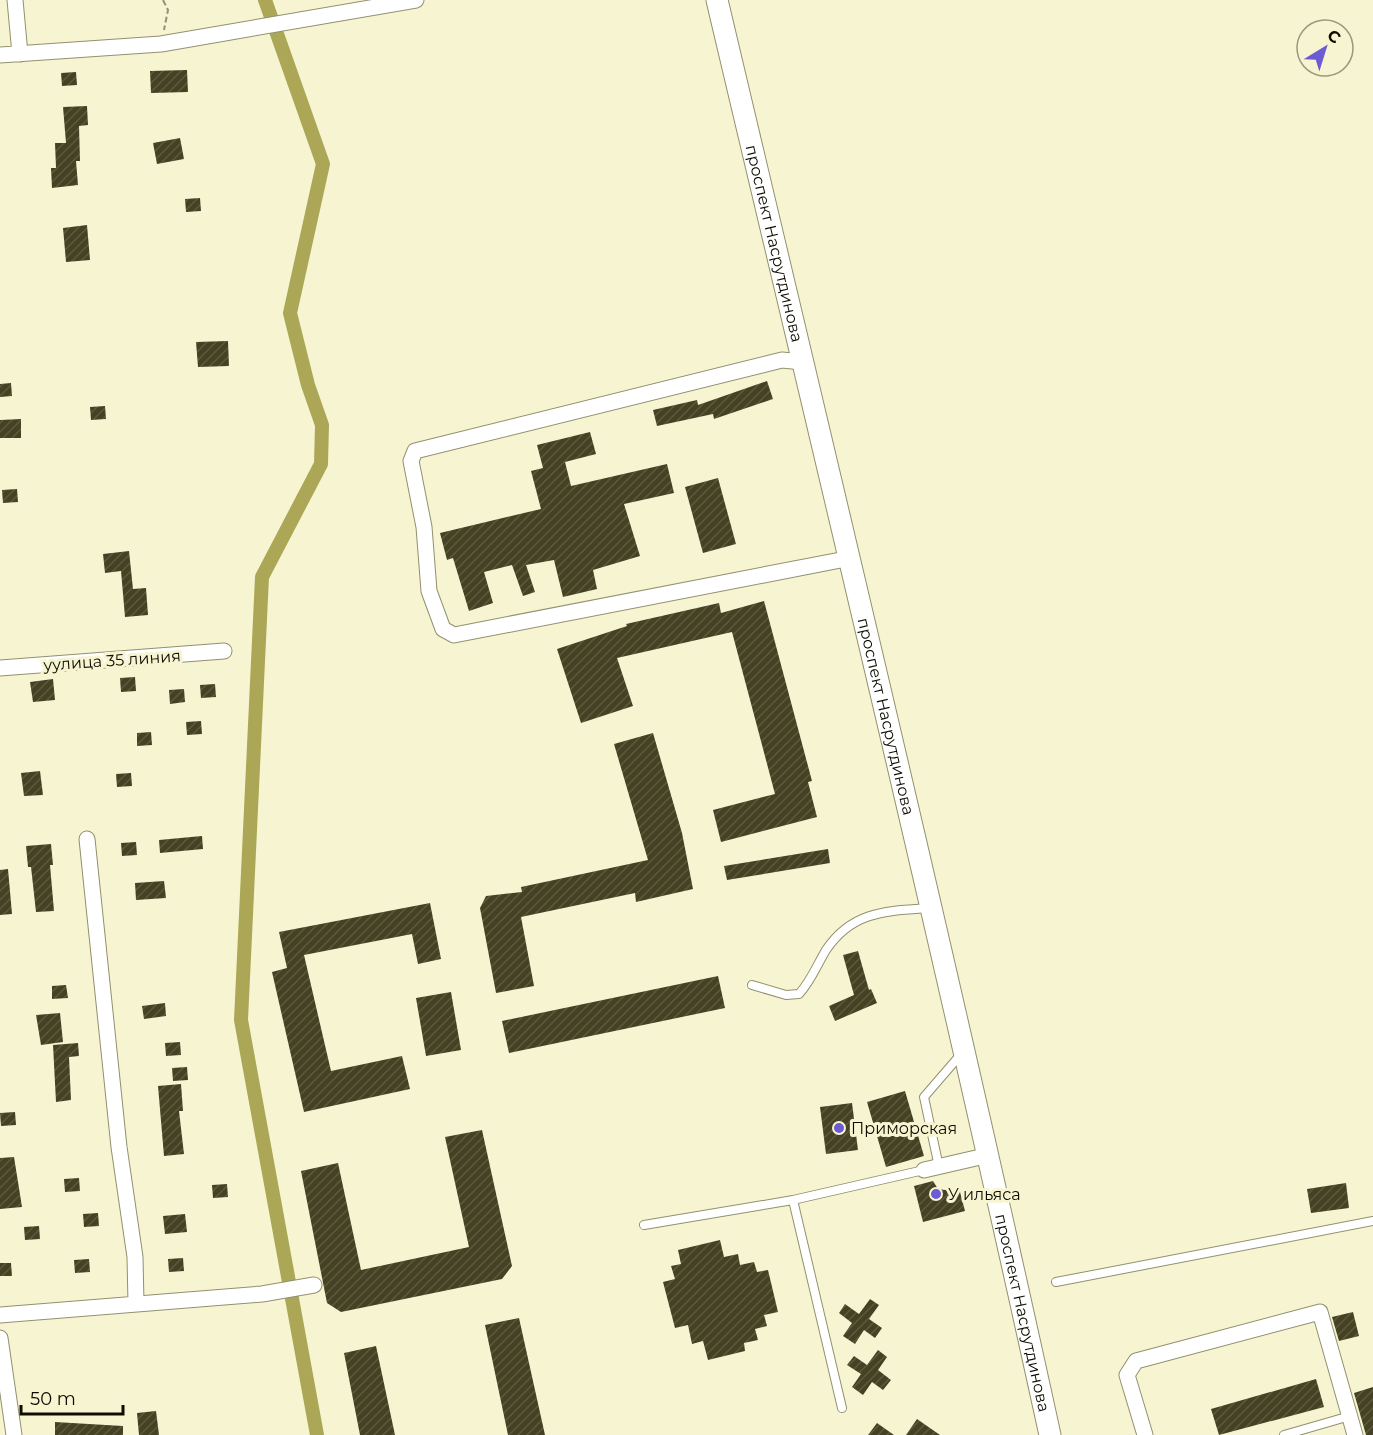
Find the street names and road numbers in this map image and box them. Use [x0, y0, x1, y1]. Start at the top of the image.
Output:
street label: проспект Насрутдинова [742, 143, 807, 344]
street label: проспект Насрутдинова [854, 616, 918, 817]
street label: уулица 35 линия [42, 646, 181, 675]
street label: проспект Насрутдинова [991, 1212, 1054, 1414]

